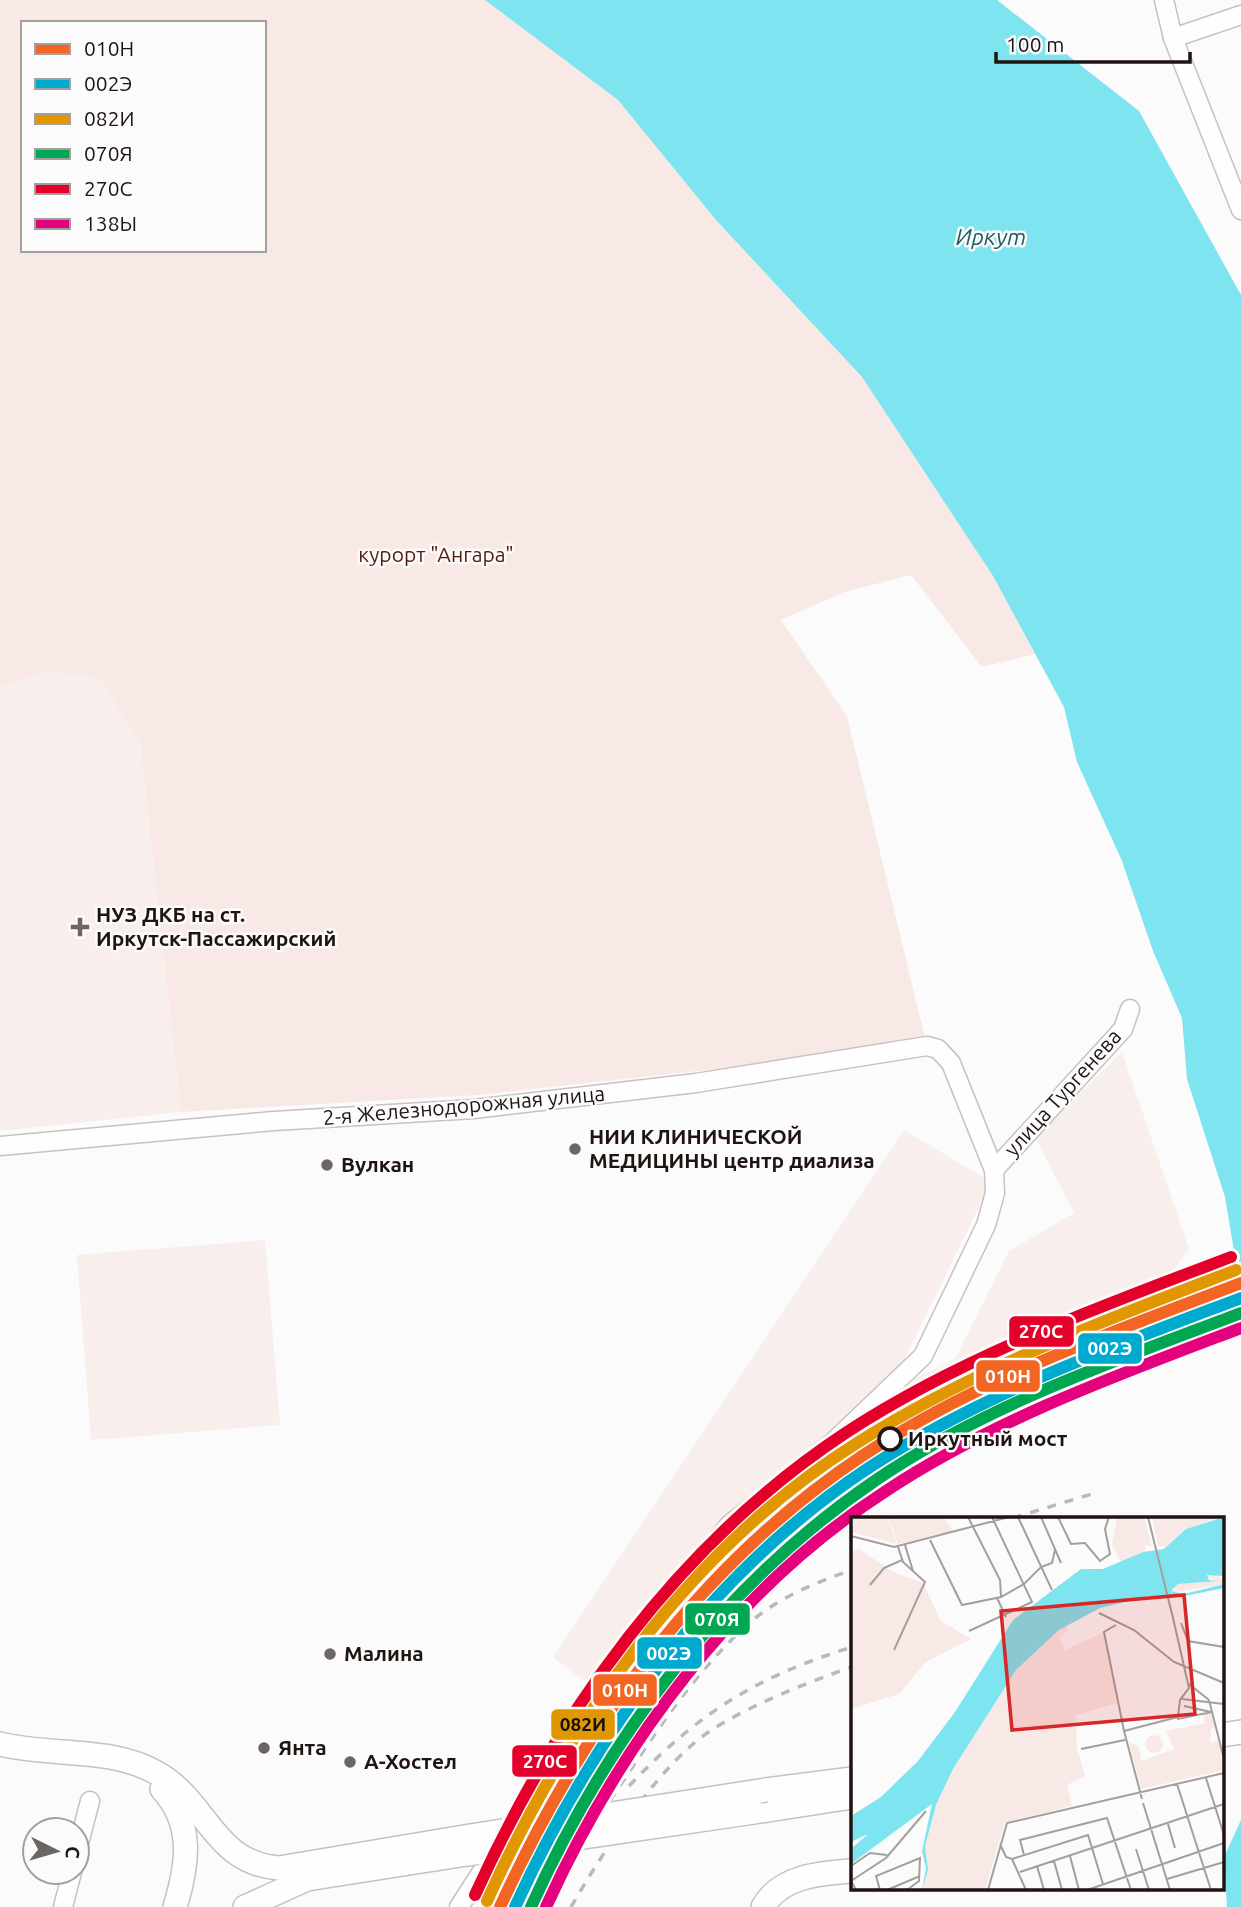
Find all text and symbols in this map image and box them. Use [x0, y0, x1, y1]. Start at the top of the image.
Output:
legend [21, 21, 266, 252]
scale bar [996, 21, 1190, 65]
text: 100 m [1006, 32, 1064, 56]
text: 010Н [84, 36, 134, 60]
text: 002Э [84, 71, 132, 95]
text: 082И [84, 106, 135, 130]
text: 070Я [84, 141, 133, 165]
text: 270С [84, 176, 133, 200]
text: 138Ы [84, 211, 137, 235]
water label: Иркут [956, 224, 1026, 249]
park label: курорт "Ангара" [358, 542, 514, 566]
place label: НУЗ ДКБ на ст. Иркутск-Пассажирский [96, 902, 336, 950]
marker: НУЗ ДКБ на ст. Иркутск-Пассажирский [70, 917, 90, 937]
street label: улица Тургенева [999, 1024, 1126, 1161]
street label: 2-я Железнодорожная улица [322, 1081, 606, 1129]
place label: НИИ КЛИНИЧЕСКОЙ МЕДИЦИНЫ центр диализа [589, 1124, 875, 1172]
marker: НИИ КЛИНИЧЕСКОЙ МЕДИЦИНЫ центр диализа [567, 1141, 583, 1157]
place label: Вулкан [341, 1152, 414, 1176]
marker: Вулкан [319, 1157, 335, 1173]
line badge: 270С [1008, 1315, 1075, 1348]
text: 270С [1019, 1320, 1063, 1342]
line badge: 002Э [1077, 1332, 1143, 1365]
text: 002Э [1088, 1337, 1132, 1359]
line badge: 010Н [975, 1359, 1041, 1393]
text: 010Н [985, 1365, 1031, 1387]
place label: Иркутный мост [908, 1426, 1068, 1450]
marker: Иркутный мост [878, 1427, 902, 1451]
inset map [851, 1517, 1224, 1890]
line badge: 070Я [684, 1602, 751, 1636]
text: 070Я [695, 1608, 739, 1630]
line badge: 002Э [636, 1636, 703, 1670]
place label: Малина [344, 1641, 424, 1665]
text: 002Э [647, 1642, 691, 1664]
marker: Малина [322, 1646, 338, 1662]
line badge: 010Н [592, 1673, 658, 1707]
text: 010Н [602, 1679, 648, 1701]
line badge: 082И [550, 1708, 616, 1741]
text: 082И [560, 1713, 606, 1735]
place label: Янта [278, 1735, 327, 1759]
marker: Янта [256, 1740, 272, 1756]
line badge: 270С [511, 1744, 578, 1778]
place label: А-Хостел [364, 1749, 457, 1773]
text: 270С [523, 1750, 567, 1772]
marker: А-Хостел [342, 1754, 358, 1770]
north arrow [21, 1816, 91, 1886]
text: С [61, 1845, 84, 1859]

